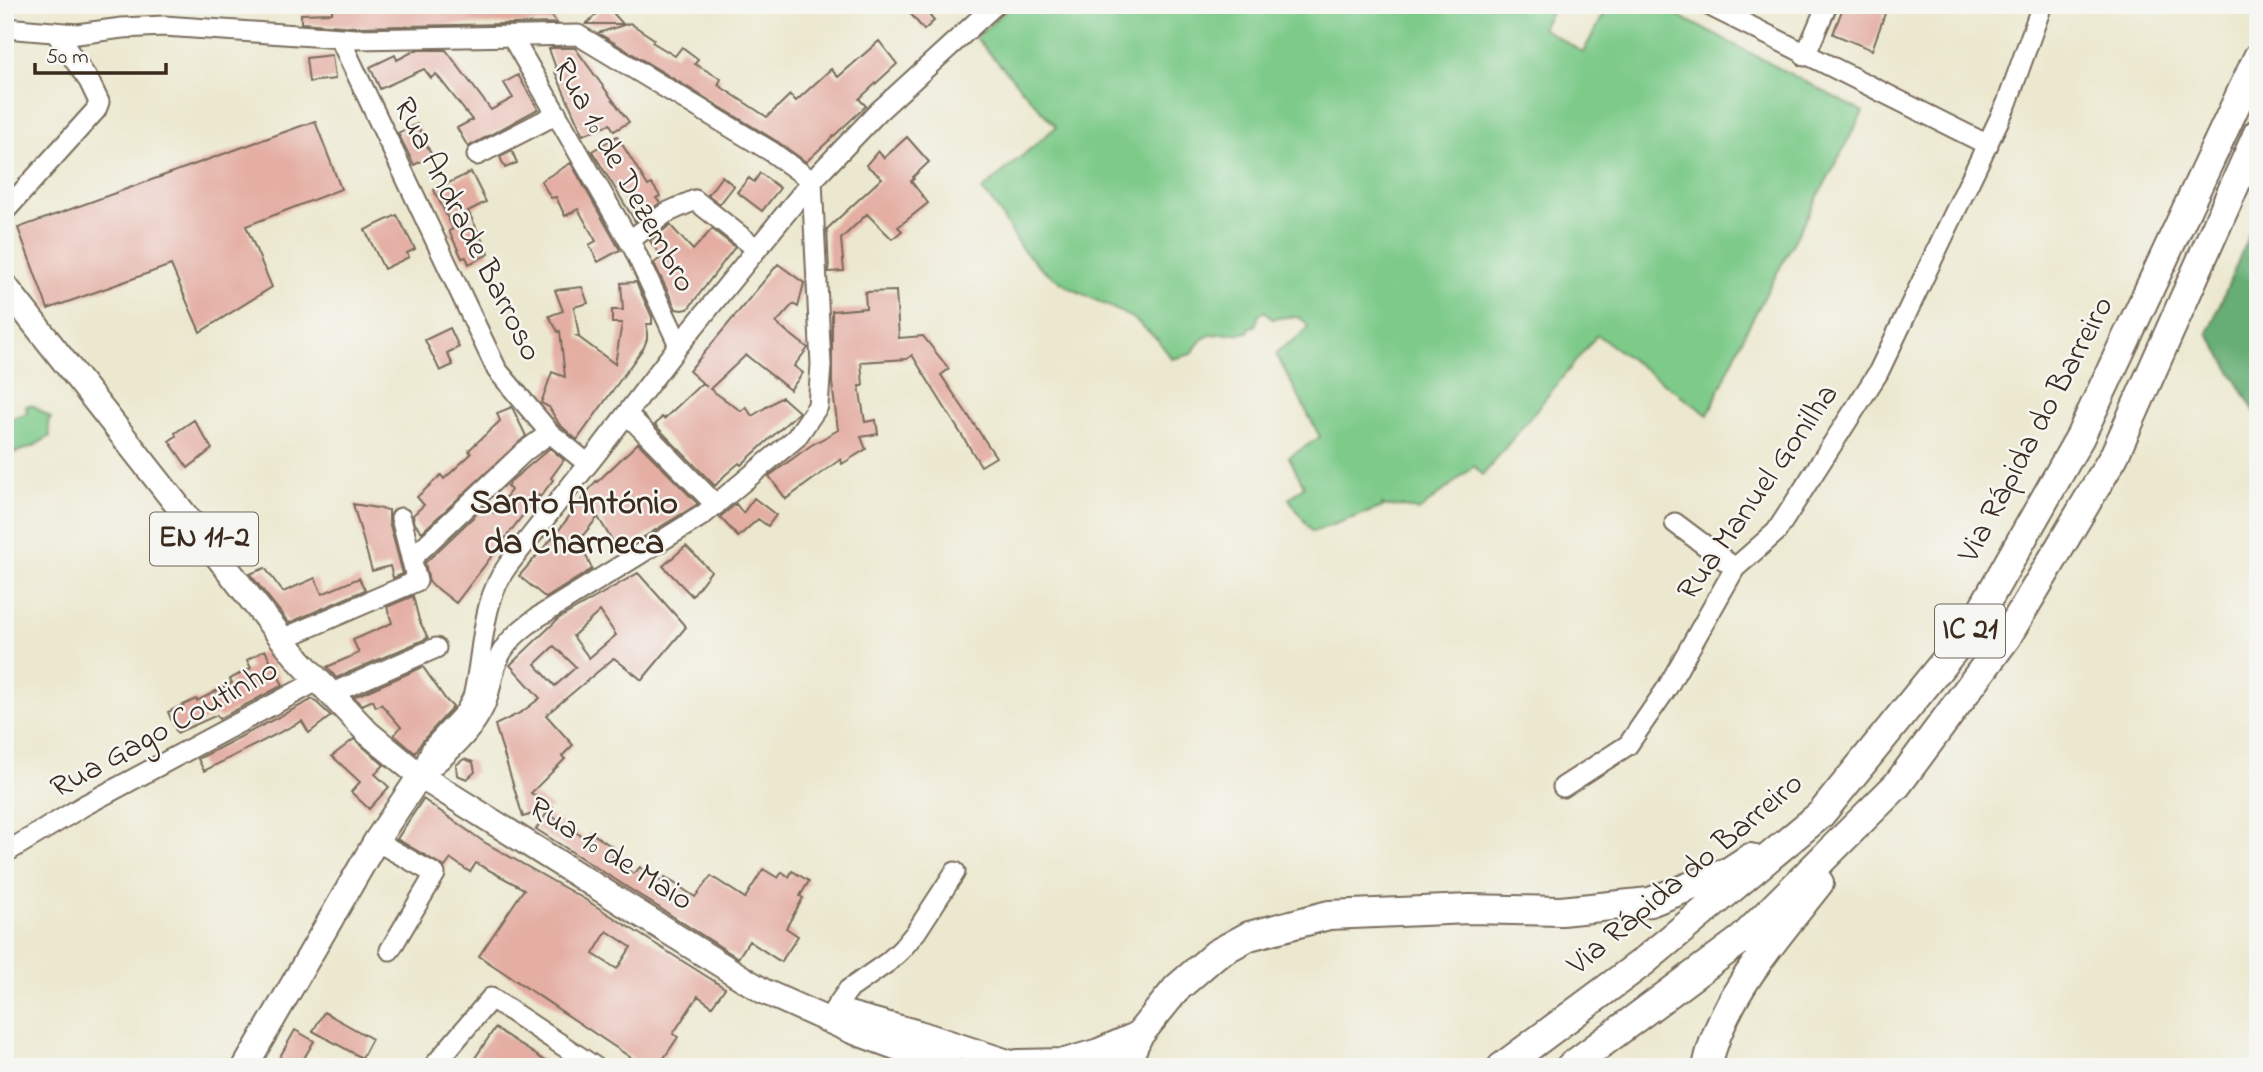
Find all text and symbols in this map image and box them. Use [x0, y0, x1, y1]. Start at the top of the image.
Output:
scale bar [35, 32, 166, 76]
text: 50 m [46, 43, 89, 73]
street label: Rua 1º de Dezembro [539, 50, 707, 302]
street label: Rua Andrade Barroso [379, 90, 553, 370]
street label: Via Rápida do Barreiro [1946, 288, 2127, 573]
street label: Rua Manuel Gonilha [1666, 375, 1852, 611]
district label: Santo António da Charneca [470, 479, 678, 570]
road number: EN 11-2 [150, 512, 258, 566]
road number: IC 21 [1935, 604, 2005, 658]
street label: Rua Gago Coutinho [42, 648, 288, 812]
street label: Via Rápida do Barreiro [1557, 762, 1814, 989]
street label: Rua 1º de Maio [518, 786, 702, 924]

